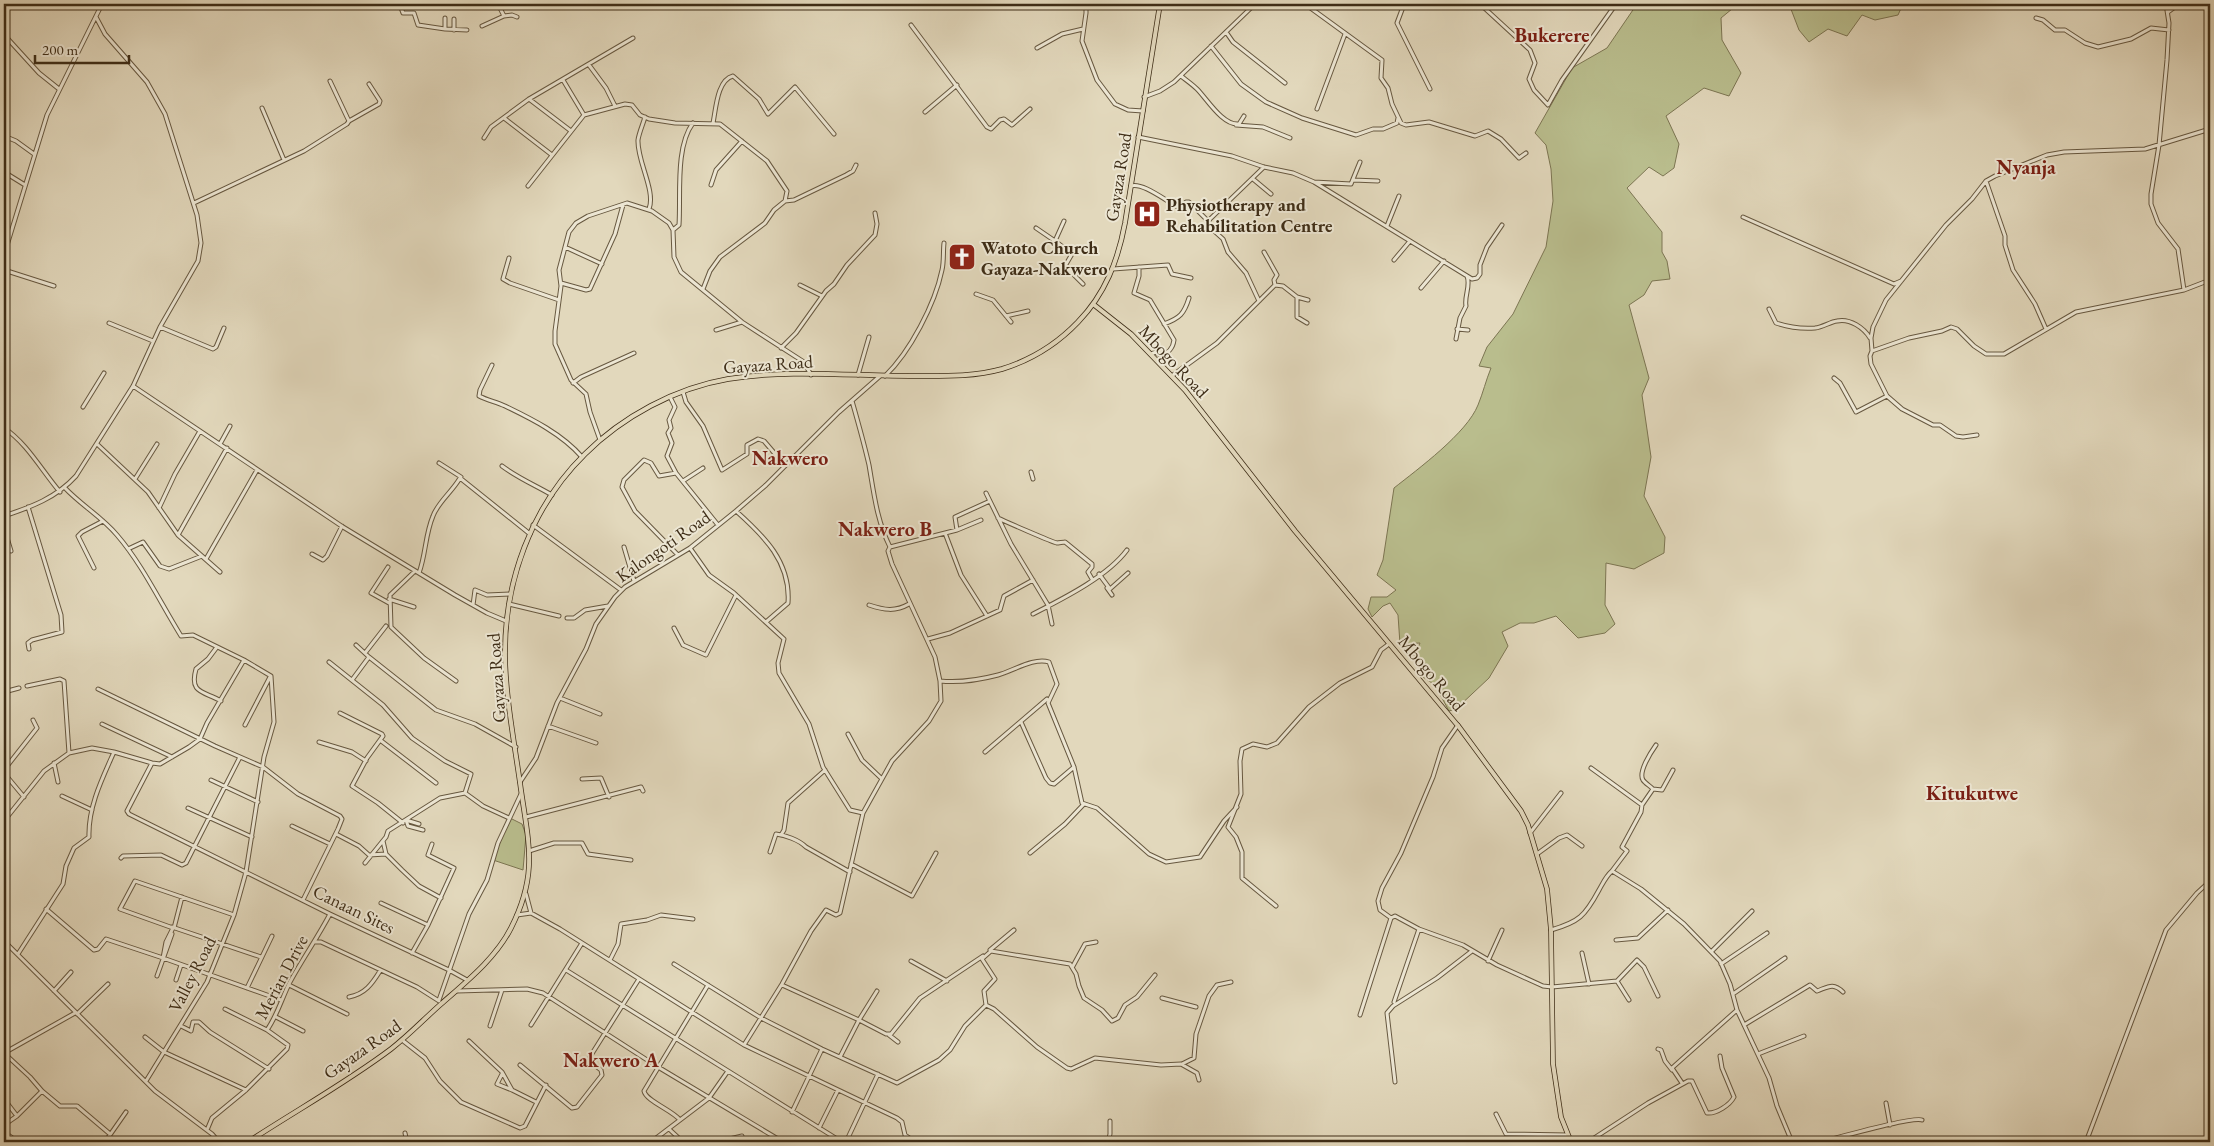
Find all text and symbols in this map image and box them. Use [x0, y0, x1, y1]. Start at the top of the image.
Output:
district label: Bukerere [1514, 22, 1590, 48]
scale bar [35, 32, 129, 64]
text: 200 m [42, 40, 79, 59]
street label: Gayaza Road [1100, 130, 1137, 223]
district label: Nyanja [1996, 154, 2056, 180]
place label: Physiotherapy and Rehabilitation Centre [1166, 193, 1333, 237]
hospital icon: Physiotherapy and Rehabilitation Centre [1132, 199, 1162, 229]
place label: Watoto Church Gayaza-Nakwero [981, 236, 1108, 280]
church icon: Watoto Church Gayaza-Nakwero [947, 242, 977, 272]
street label: Mbogo Road [1134, 319, 1215, 403]
street label: Gayaza Road [722, 349, 814, 379]
district label: Nakwero [752, 445, 828, 471]
street label: Kalongoti Road [611, 504, 715, 587]
district label: Nakwero B [838, 516, 932, 542]
street label: Mbogo Road [1393, 630, 1471, 716]
street label: Gayaza Road [481, 632, 511, 724]
district label: Kitukutwe [1926, 780, 2018, 806]
street label: Canaan Sites [309, 879, 399, 939]
street label: Valley Road [163, 931, 221, 1016]
street label: Merian Drive [249, 931, 313, 1023]
street label: Gayaza Road [319, 1013, 406, 1084]
district label: Nakwero A [563, 1047, 660, 1073]

